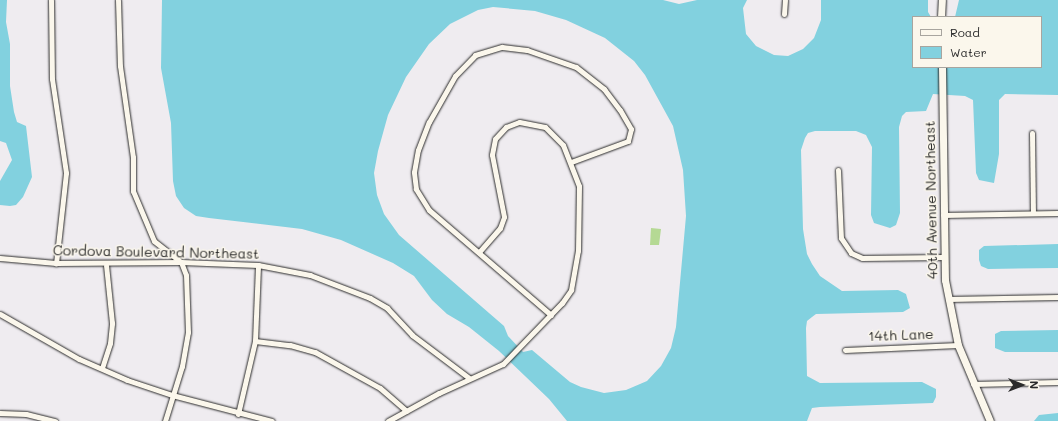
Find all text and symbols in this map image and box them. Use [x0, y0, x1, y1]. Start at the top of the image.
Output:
legend [912, 16, 1042, 68]
text: Road [950, 24, 980, 40]
text: Water [950, 44, 987, 60]
street label: 40th Avenue Northeast [921, 121, 941, 279]
street label: Cordova Boulevard Northeast [53, 242, 259, 262]
street label: 14th Lane [868, 325, 934, 345]
north arrow [1002, 365, 1042, 405]
text: N [1027, 381, 1042, 389]

